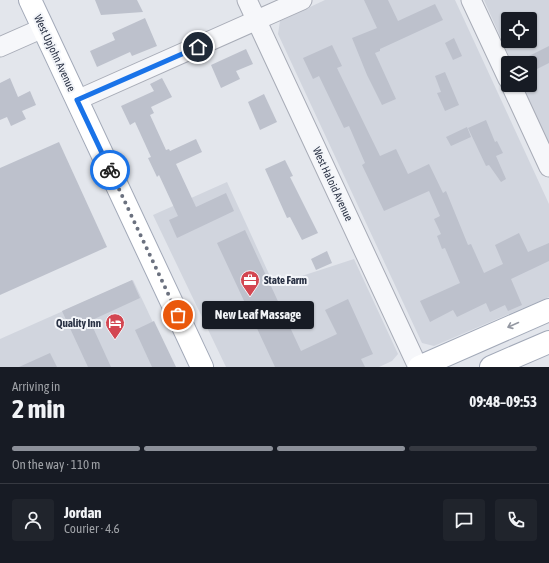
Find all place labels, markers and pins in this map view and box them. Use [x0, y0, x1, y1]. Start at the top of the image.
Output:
pin [181, 30, 215, 64]
office icon: State Farm [239, 269, 261, 297]
place label: State Farm [264, 274, 307, 286]
pin [161, 298, 195, 332]
callout: New Leaf Massage [202, 301, 314, 329]
hotel icon: Quality Inn [104, 312, 126, 340]
place label: Quality Inn [56, 317, 101, 329]

